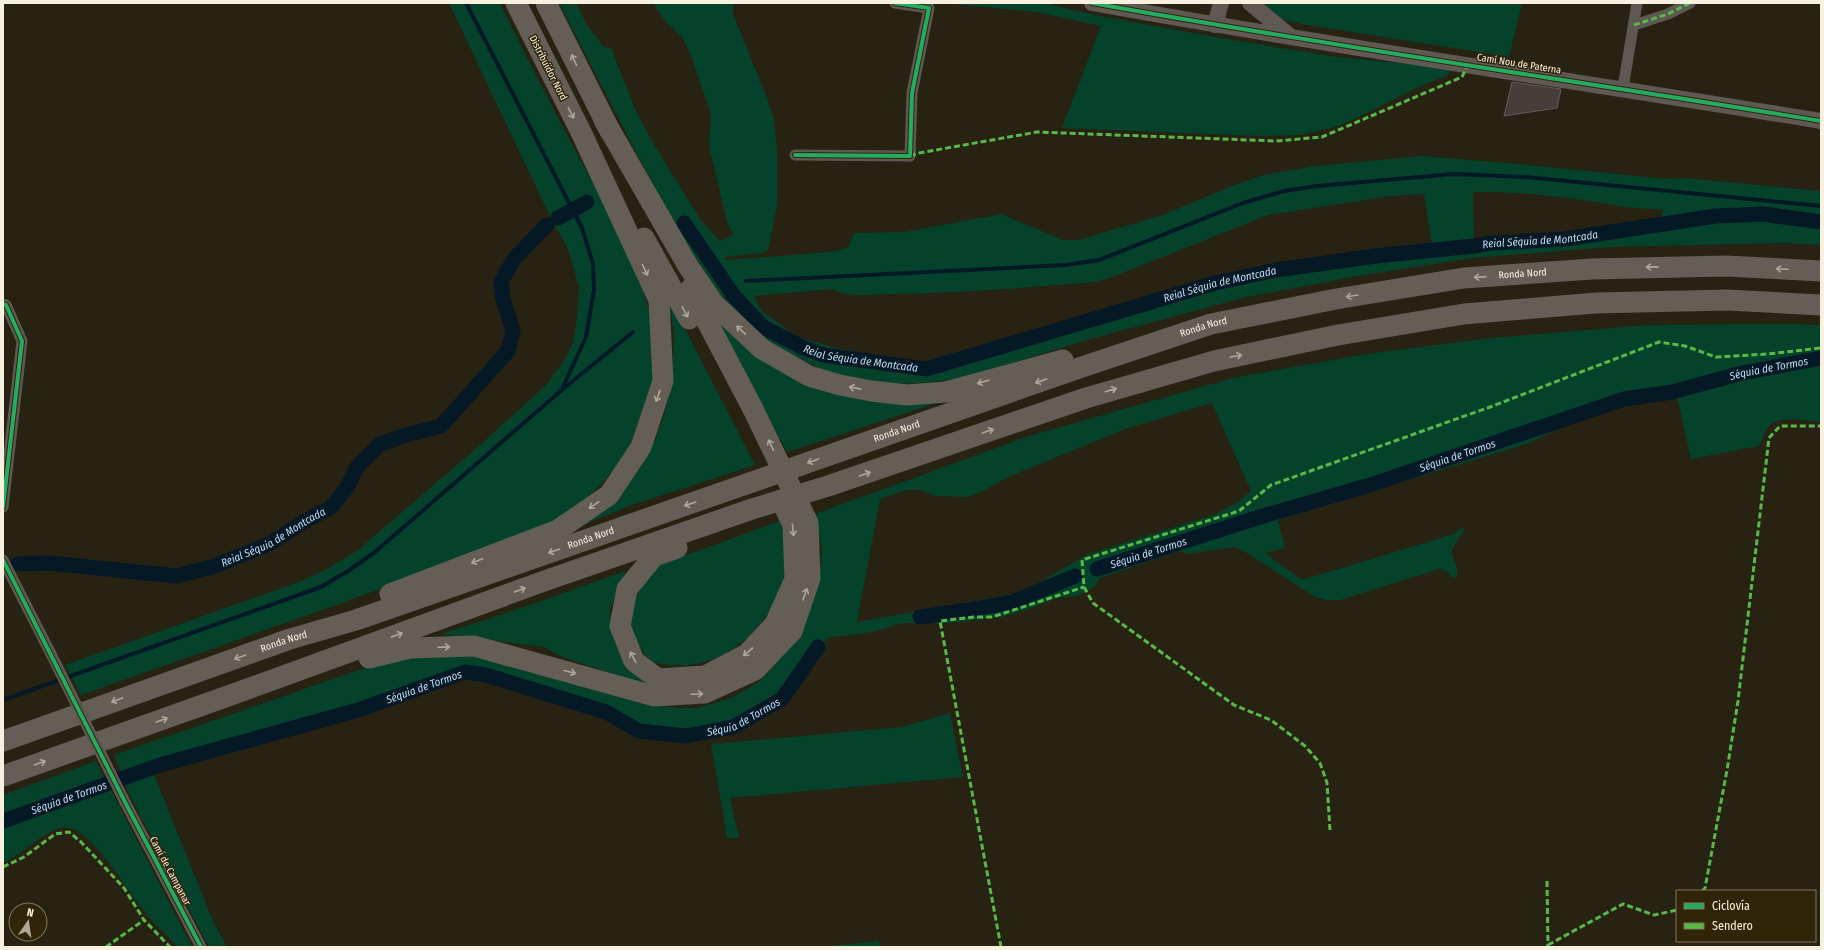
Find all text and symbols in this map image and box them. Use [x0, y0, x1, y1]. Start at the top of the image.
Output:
street label: Distribuïdor Nord [526, 34, 570, 102]
street label: Camí Nou de Paterna [1476, 50, 1562, 77]
one-way arrow [570, 54, 577, 66]
one-way arrow [568, 106, 575, 118]
water label: Reial Séquia de Montcada [1481, 228, 1599, 251]
one-way arrow [642, 263, 649, 275]
water label: Reial Séquia de Montcada [1162, 264, 1278, 305]
one-way arrow [1646, 264, 1659, 271]
one-way arrow [1776, 265, 1789, 272]
street label: Ronda Nord [1498, 266, 1547, 282]
one-way arrow [1474, 274, 1487, 281]
one-way arrow [1346, 293, 1359, 301]
one-way arrow [682, 305, 690, 317]
street label: Ronda Nord [1178, 315, 1228, 340]
one-way arrow [737, 326, 747, 335]
water label: Reial Séquia de Montcada [802, 342, 919, 374]
one-way arrow [1229, 352, 1242, 360]
water label: Séquia de Tormos [1727, 354, 1809, 383]
one-way arrow [1035, 378, 1048, 385]
one-way arrow [977, 379, 990, 386]
one-way arrow [849, 384, 862, 392]
one-way arrow [1104, 386, 1117, 394]
one-way arrow [654, 389, 662, 401]
street label: Ronda Nord [872, 418, 922, 445]
one-way arrow [981, 427, 993, 435]
water label: Séquia de Tormos [1417, 436, 1498, 475]
one-way arrow [767, 439, 774, 451]
one-way arrow [807, 457, 819, 465]
one-way arrow [858, 469, 870, 477]
one-way arrow [684, 500, 696, 508]
one-way arrow [589, 501, 600, 509]
water label: Reial Séquia de Montcada [219, 505, 328, 569]
one-way arrow [789, 523, 796, 536]
street label: Ronda Nord [566, 525, 616, 552]
water label: Séquia de Tormos [1108, 534, 1189, 571]
one-way arrow [548, 548, 561, 555]
one-way arrow [472, 557, 484, 565]
one-way arrow [513, 586, 525, 594]
one-way arrow [801, 588, 809, 600]
street label: Ronda Nord [259, 628, 309, 655]
one-way arrow [391, 631, 404, 638]
one-way arrow [437, 643, 450, 650]
one-way arrow [743, 647, 753, 656]
one-way arrow [629, 651, 637, 663]
one-way arrow [234, 653, 246, 661]
water label: Séquia de Tormos [383, 667, 464, 706]
one-way arrow [563, 669, 576, 676]
one-way arrow [690, 690, 703, 697]
water label: Séquia de Tormos [705, 695, 783, 739]
one-way arrow [112, 697, 124, 705]
one-way arrow [156, 716, 169, 723]
one-way arrow [33, 759, 45, 767]
water label: Séquia de Tormos [28, 778, 109, 817]
street label: Camí de Campanar [147, 834, 194, 908]
legend [1676, 890, 1816, 942]
text: Ciclovía [1712, 899, 1750, 913]
north arrow [8, 902, 48, 942]
text: N [25, 906, 35, 920]
text: Sendero [1712, 919, 1753, 933]

